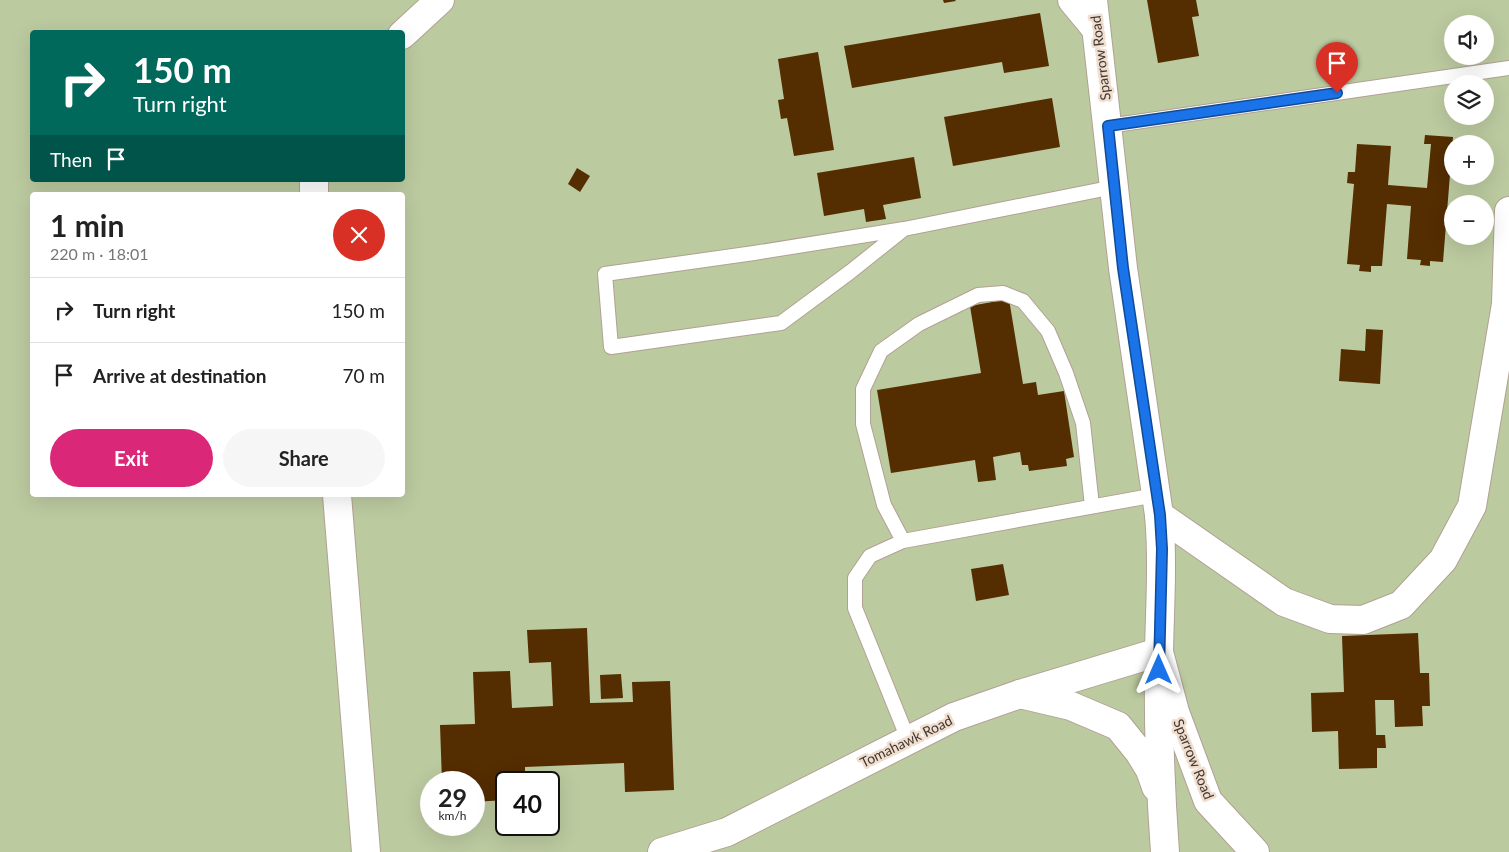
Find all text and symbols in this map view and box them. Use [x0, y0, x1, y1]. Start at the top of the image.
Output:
street label: Sparrow Road [1086, 15, 1114, 101]
map controls [1444, 15, 1494, 245]
button: sound [1444, 15, 1494, 65]
pin [1316, 42, 1358, 93]
text: 150 m [133, 48, 232, 90]
icon: arrive [1323, 49, 1351, 77]
icon: right [50, 50, 115, 115]
button: layers [1444, 75, 1494, 125]
text: Turn right [133, 90, 227, 117]
button: + [1444, 135, 1494, 185]
icon: arrive [102, 145, 130, 173]
text: Then [50, 148, 92, 171]
button: − [1444, 195, 1494, 245]
text: 1 min [50, 207, 124, 243]
button: close [333, 209, 385, 261]
text: 220 m · 18:01 [50, 244, 149, 263]
icon: right [50, 296, 78, 324]
text: Turn right [93, 299, 175, 322]
text: 150 m [331, 299, 385, 322]
icon: arrive [50, 361, 78, 389]
text: Arrive at destination [93, 364, 266, 387]
text: 70 m [342, 364, 385, 387]
button: Exit [50, 429, 213, 487]
button: Share [223, 429, 385, 487]
position arrow [1132, 643, 1184, 695]
street label: Tomahawk Road [857, 711, 955, 771]
street label: Sparrow Road [1170, 716, 1218, 802]
speed limit sign: 40 [495, 771, 560, 836]
text: 29 [438, 782, 467, 812]
text: km/h [438, 808, 467, 823]

